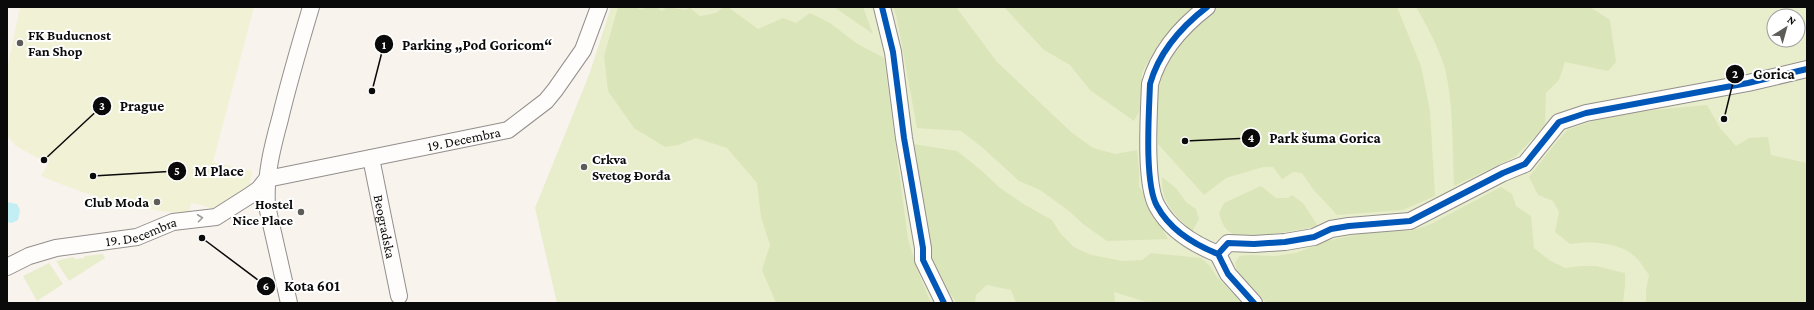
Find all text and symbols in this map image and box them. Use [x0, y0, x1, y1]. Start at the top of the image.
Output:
north arrow [1766, 8, 1806, 48]
text: N [1785, 13, 1799, 27]
place label: FK Buducnost Fan Shop [28, 27, 112, 59]
callout: Parking „Pod Goricom“ [374, 31, 560, 58]
text: Parking „Pod Goricom“ [402, 37, 552, 53]
marker: FK Buducnost Fan Shop [15, 38, 25, 48]
text: 1 [382, 38, 387, 52]
callout: Gorica [1725, 60, 1803, 87]
text: Gorica [1753, 66, 1796, 82]
text: 2 [1732, 67, 1738, 81]
callout: Prague [92, 92, 172, 119]
text: Prague [120, 98, 164, 114]
text: 3 [99, 99, 105, 113]
street label: 19. Decembra [426, 124, 503, 154]
callout: Park šuma Gorica [1241, 125, 1389, 152]
text: Park šuma Gorica [1269, 130, 1382, 146]
text: 4 [1248, 131, 1255, 145]
place label: Crkva Svetog Đorđa [592, 151, 671, 183]
callout: M Place [167, 158, 252, 185]
marker: Crkva Svetog Đorđa [579, 162, 589, 172]
text: M Place [194, 163, 244, 179]
text: 5 [174, 164, 180, 178]
street label: Beogradska [371, 193, 399, 260]
place label: Club Moda [84, 194, 149, 210]
place label: Hostel Nice Place [233, 196, 293, 228]
marker: Club Moda [152, 197, 162, 207]
marker: Hostel Nice Place [296, 207, 306, 217]
street label: 19. Decembra [105, 214, 178, 249]
one-way arrow [197, 214, 203, 223]
callout: Kota 601 [256, 273, 348, 300]
text: Kota 601 [284, 278, 340, 294]
text: 6 [263, 279, 269, 293]

